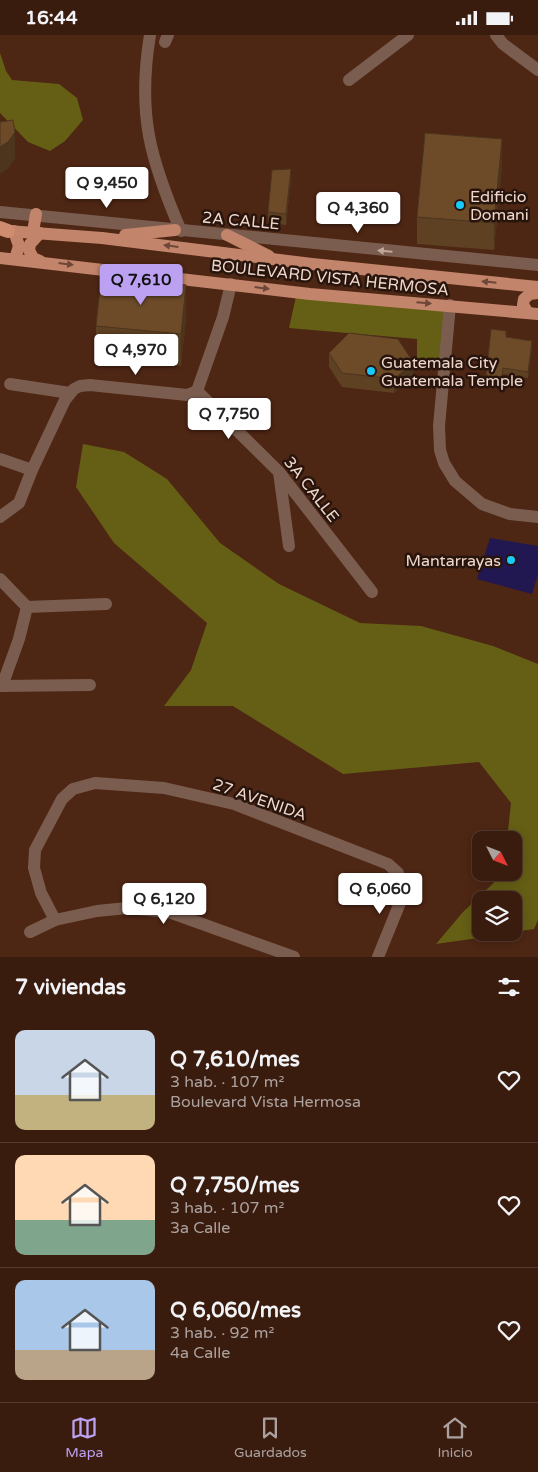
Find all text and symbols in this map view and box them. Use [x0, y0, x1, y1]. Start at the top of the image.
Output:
text: 16:44 [25, 7, 78, 29]
pin: Q 9,450 [61, 167, 153, 209]
text: Q 9,450 [76, 173, 138, 193]
place label: Edificio Domani [470, 187, 529, 225]
pin: Q 4,360 [312, 191, 404, 234]
text: Q 4,360 [327, 198, 389, 218]
marker: Edificio Domani [454, 199, 466, 211]
street label: 2A CALLE [201, 208, 281, 234]
one-way arrow [163, 242, 179, 250]
one-way arrow [377, 246, 393, 254]
street label: BOULEVARD VISTA HERMOSA [210, 256, 450, 300]
one-way arrow [58, 260, 74, 268]
pin: Q 7,610 [95, 263, 187, 306]
text: Q 7,610 [111, 270, 171, 290]
one-way arrow [481, 278, 497, 286]
one-way arrow [254, 284, 270, 292]
one-way arrow [416, 299, 432, 307]
pin: Q 4,970 [90, 333, 182, 376]
text: Q 4,970 [105, 340, 167, 360]
place label: Guatemala City Guatemala Temple [381, 353, 523, 391]
marker: Guatemala City Guatemala Temple [365, 365, 377, 377]
pin: Q 7,750 [183, 397, 275, 440]
text: Q 7,750 [199, 404, 259, 424]
street label: 3A CALLE [279, 453, 343, 526]
place label: Mantarrayas [406, 551, 501, 571]
marker: Mantarrayas [505, 554, 517, 566]
street label: 27 AVENIDA [210, 775, 309, 825]
north arrow [472, 831, 522, 881]
map controls [472, 831, 522, 941]
pin: Q 6,060 [334, 873, 426, 915]
text: Q 6,060 [349, 879, 411, 899]
pin: Q 6,120 [118, 883, 210, 925]
text: Q 6,120 [133, 889, 195, 909]
button: layers [472, 891, 522, 941]
icon: filters [495, 973, 523, 1001]
text: 7 viviendas [15, 975, 126, 1000]
text: Q 7,610/mes [170, 1047, 300, 1072]
icon: home [55, 1050, 115, 1110]
icon: heart [495, 1066, 523, 1094]
text: 3 hab. · 107 m² [170, 1072, 284, 1092]
text: Boulevard Vista Hermosa [170, 1092, 361, 1112]
text: Q 7,750/mes [170, 1173, 300, 1198]
icon: home [55, 1175, 115, 1235]
icon: heart [495, 1191, 523, 1219]
text: 3 hab. · 107 m² [170, 1198, 284, 1218]
text: 3a Calle [170, 1218, 230, 1238]
text: Q 6,060/mes [170, 1298, 301, 1323]
icon: home [55, 1300, 115, 1360]
icon: heart [495, 1316, 523, 1344]
text: 3 hab. · 92 m² [170, 1323, 274, 1343]
text: 4a Calle [170, 1343, 230, 1363]
tab: Mapa [65, 1414, 103, 1461]
tab: Guardados [234, 1414, 307, 1461]
tab: Inicio [437, 1414, 473, 1461]

